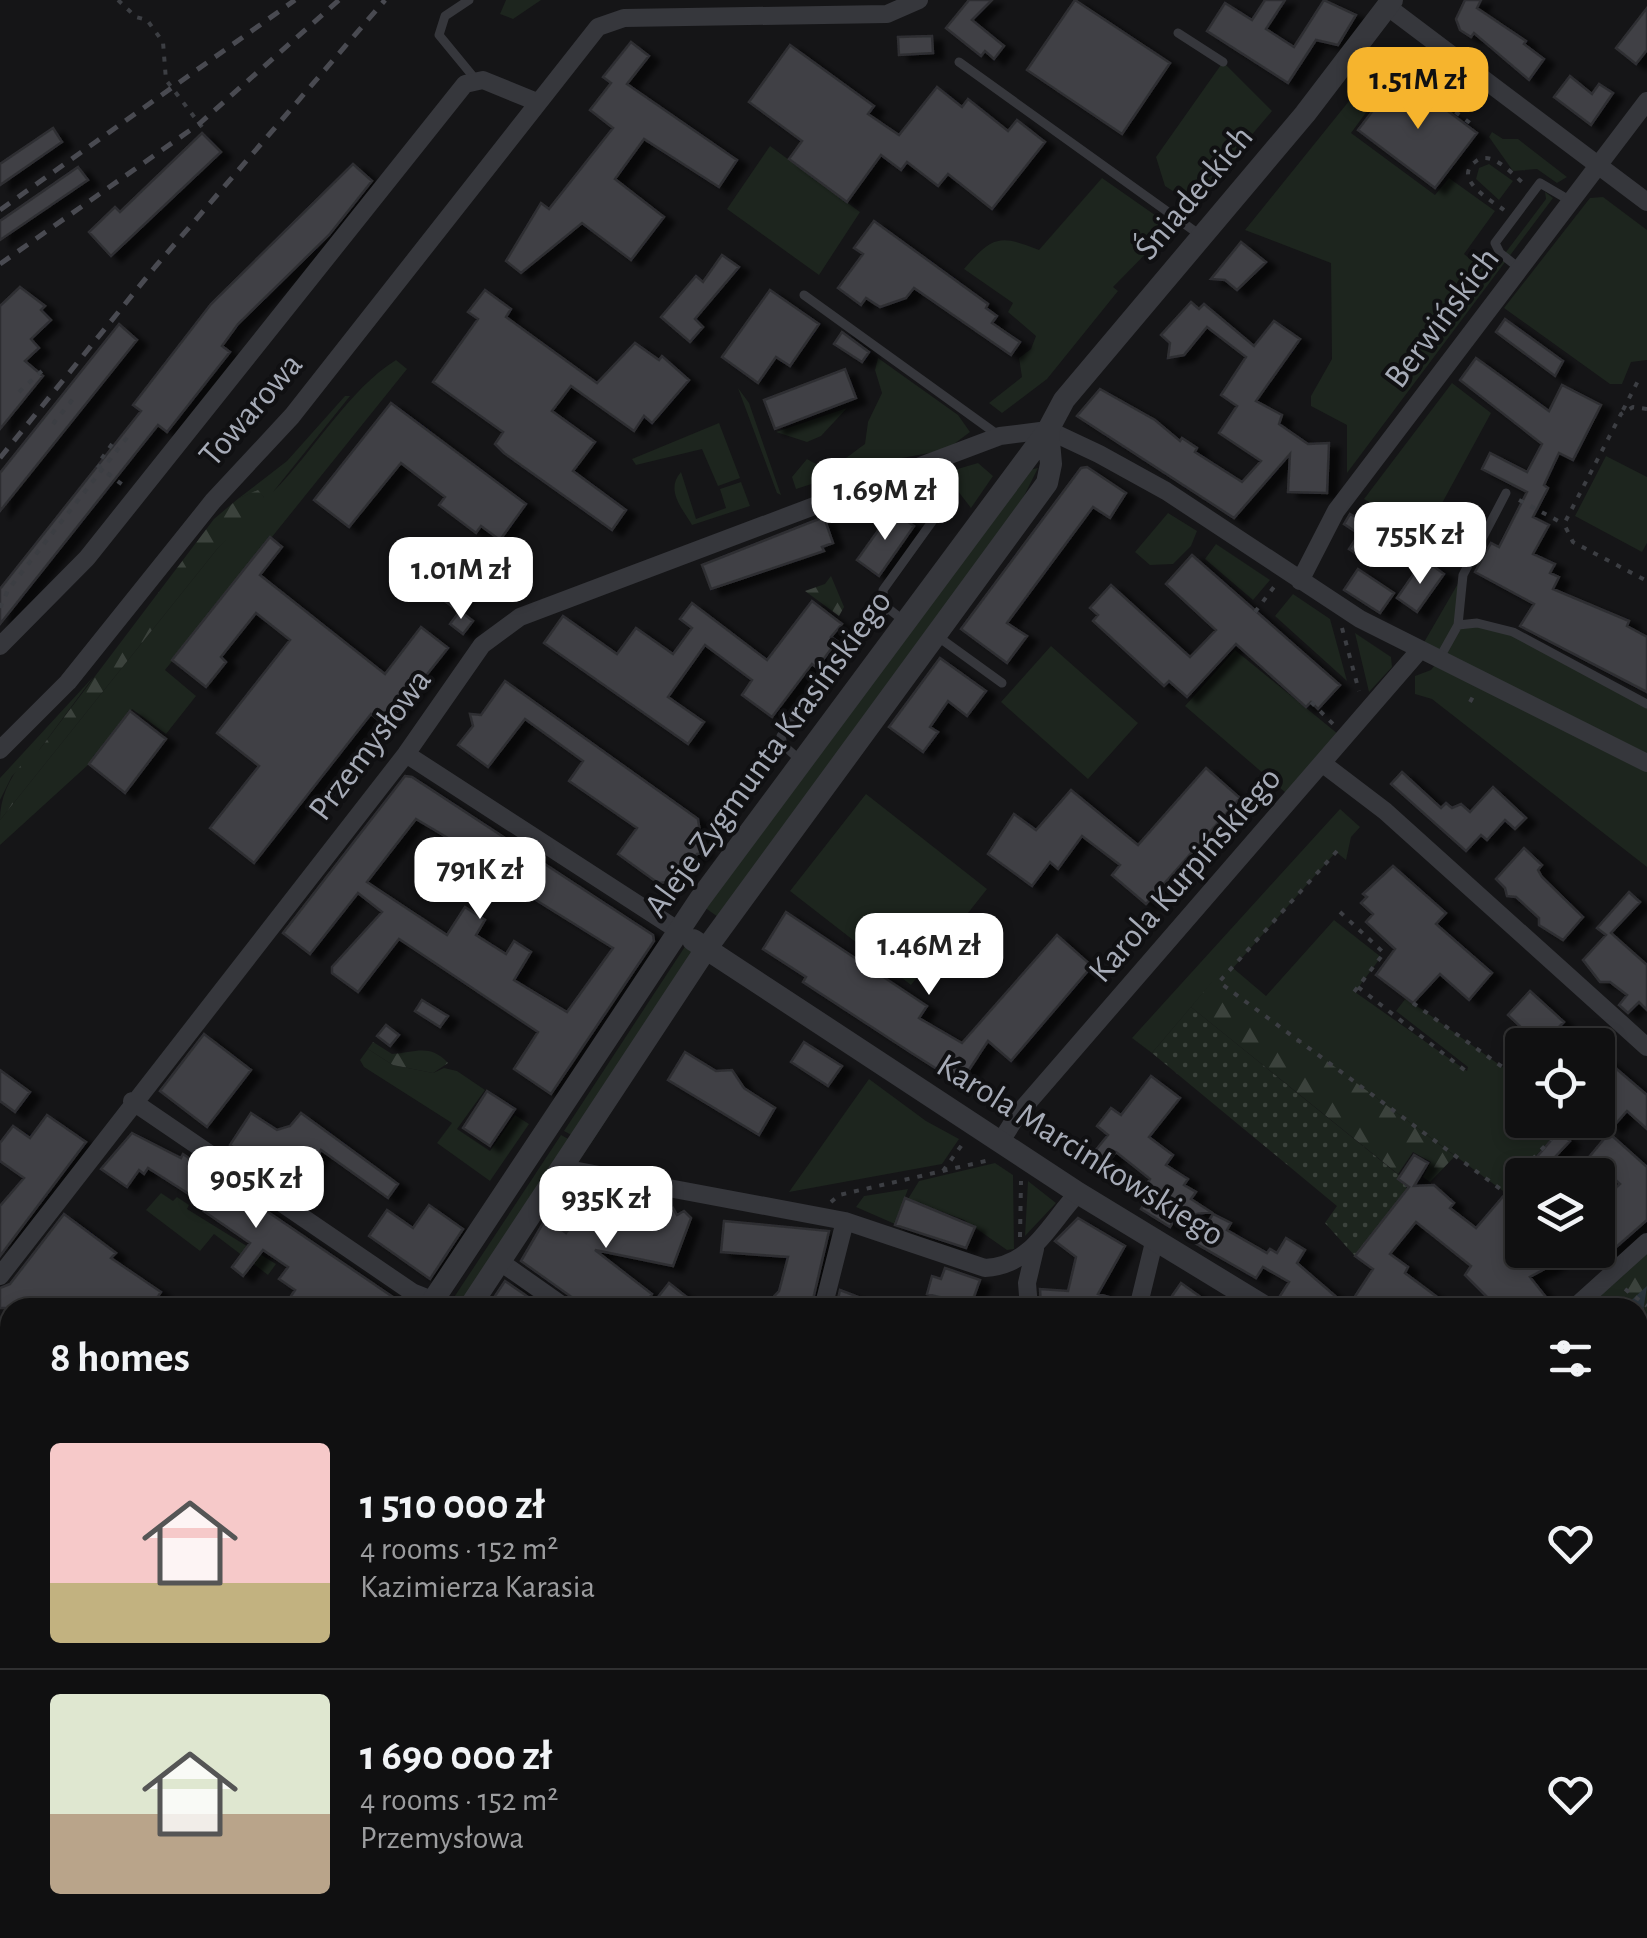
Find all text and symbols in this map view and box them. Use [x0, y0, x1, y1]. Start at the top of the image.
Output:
pin: 1.51M zł [1315, 47, 1521, 132]
text: 1.51M zł [1369, 63, 1467, 95]
street label: Śniadeckich [1126, 117, 1260, 267]
street label: Berwińskich [1378, 241, 1506, 395]
street label: Towarowa [193, 347, 309, 473]
pin: 1.69M zł [782, 458, 988, 543]
text: 1.69M zł [834, 474, 936, 506]
pin: 755K zł [1328, 502, 1512, 587]
text: 755K zł [1376, 518, 1464, 550]
pin: 1.01M zł [358, 537, 564, 622]
text: 1.01M zł [411, 553, 511, 585]
street label: Aleje Zygmunta Krasińskiego [638, 584, 898, 924]
street label: Przemysłowa [302, 663, 438, 827]
street label: Karola Kurpińskiego [1082, 761, 1288, 989]
pin: 791K zł [388, 837, 572, 922]
text: 791K zł [436, 853, 524, 885]
pin: 1.46M zł [826, 913, 1032, 998]
text: 1.46M zł [877, 929, 981, 961]
map controls [1505, 1028, 1615, 1268]
button: locate [1505, 1028, 1615, 1138]
street label: Karola Marcinkowskiego [931, 1048, 1230, 1253]
pin: 905K zł [164, 1146, 348, 1231]
button: layers [1505, 1158, 1615, 1268]
text: 905K zł [210, 1162, 302, 1194]
pin: 935K zł [514, 1166, 698, 1251]
text: 935K zł [561, 1182, 651, 1214]
icon: filters [1543, 1331, 1598, 1386]
text: 8 homes [50, 1337, 190, 1379]
icon: home [130, 1483, 250, 1603]
text: 1 510 000 zł [360, 1484, 545, 1526]
icon: heart [1543, 1516, 1598, 1571]
text: 4 rooms · 152 m² [360, 1533, 558, 1565]
text: Kazimierza Karasia [360, 1571, 595, 1603]
icon: home [130, 1734, 250, 1854]
text: 1 690 000 zł [360, 1735, 552, 1777]
icon: heart [1543, 1767, 1598, 1822]
text: 4 rooms · 152 m² [360, 1784, 558, 1816]
text: Przemysłowa [360, 1822, 524, 1854]

